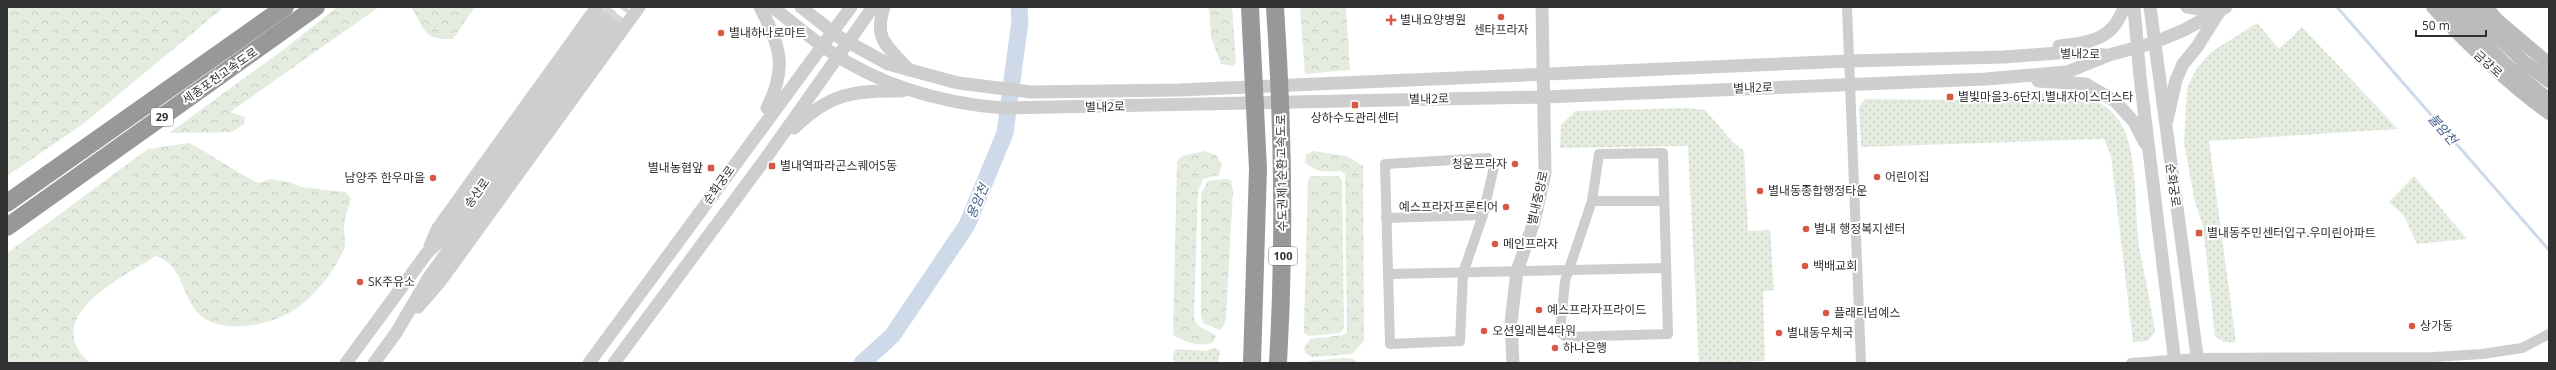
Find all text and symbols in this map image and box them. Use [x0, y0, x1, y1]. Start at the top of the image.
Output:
place label: 별내요양병원 [1400, 11, 1466, 28]
marker: 센타프라자 [1496, 12, 1506, 22]
scale bar [2416, 12, 2486, 38]
marker: 별내요양병원 [1385, 14, 1397, 26]
text: 50 m [2422, 17, 2450, 34]
place label: 센타프라자 [1473, 21, 1529, 38]
place label: 별내하나로마트 [729, 24, 806, 41]
marker: 별내하나로마트 [716, 28, 726, 38]
street label: 세종포천고속도로 [179, 43, 261, 108]
street label: 별내2로 [2060, 45, 2100, 62]
street label: 금강로 [2470, 46, 2506, 81]
street label: 별내2로 [1733, 78, 1773, 97]
place label: 별빛마을3-6단지.별내자이스더스타 [1958, 88, 2133, 105]
street label: 별내2로 [1409, 90, 1449, 107]
marker: 별빛마을3-6단지.별내자이스더스타 [1945, 92, 1955, 102]
street label: 별내2로 [1085, 98, 1125, 115]
marker: 상하수도관리센터 [1350, 100, 1360, 110]
road number: 29 [151, 108, 173, 126]
place label: 상하수도관리센터 [1311, 109, 1399, 126]
water label: 불암천 [2424, 110, 2462, 149]
street label: 수도권제1순환고속도로 [1272, 114, 1291, 232]
place label: 청운프라자 [1452, 155, 1507, 172]
place label: 별내역파라곤스퀘어S동 [780, 157, 897, 174]
place label: 별내농협앞 [648, 159, 703, 176]
marker: 청운프라자 [1510, 159, 1520, 169]
marker: 별내역파라곤스퀘어S동 [767, 161, 777, 171]
street label: 순화궁로 [699, 162, 738, 208]
street label: 순화궁로 [2162, 162, 2185, 208]
marker: 별내농협앞 [706, 163, 716, 173]
place label: 어린이집 [1885, 168, 1929, 185]
place label: 남양주 한우마을 [345, 169, 425, 186]
street label: 별내중앙로 [1523, 169, 1552, 227]
marker: 어린이집 [1872, 172, 1882, 182]
marker: 남양주 한우마을 [428, 173, 438, 183]
street label: 송산로 [460, 174, 493, 211]
water label: 용암천 [962, 180, 993, 221]
place label: 별내동종합행정타운 [1768, 182, 1867, 199]
marker: 별내동종합행정타운 [1755, 186, 1765, 196]
place label: 예스프라자프론티어 [1399, 198, 1498, 215]
marker: 예스프라자프론티어 [1501, 202, 1511, 212]
place label: 별내 행정복지센터 [1814, 220, 1905, 237]
marker: 별내 행정복지센터 [1801, 224, 1811, 234]
place label: 별내동주민센터입구.우미린아파트 [2207, 224, 2376, 241]
marker: 별내동주민센터입구.우미린아파트 [2194, 228, 2204, 238]
place label: 메인프라자 [1503, 235, 1558, 252]
marker: 메인프라자 [1490, 239, 1500, 249]
road number: 100 [1269, 247, 1297, 265]
place label: 백배교회 [1813, 257, 1857, 274]
marker: 백배교회 [1800, 261, 1810, 271]
place label: SK주유소 [368, 273, 415, 290]
marker: SK주유소 [355, 277, 365, 287]
place label: 예스프라자프라이드 [1547, 301, 1646, 318]
place label: 플래티넘예스 [1834, 304, 1900, 321]
marker: 예스프라자프라이드 [1534, 305, 1544, 315]
marker: 플래티넘예스 [1821, 308, 1831, 318]
place label: 상가동 [2420, 317, 2453, 334]
marker: 상가동 [2407, 321, 2417, 331]
place label: 오션일레븐4타워 [1492, 322, 1576, 339]
place label: 별내동우체국 [1787, 324, 1853, 341]
marker: 오션일레븐4타워 [1479, 326, 1489, 336]
marker: 별내동우체국 [1774, 328, 1784, 338]
place label: 하나은행 [1563, 339, 1607, 356]
marker: 하나은행 [1550, 343, 1560, 353]

